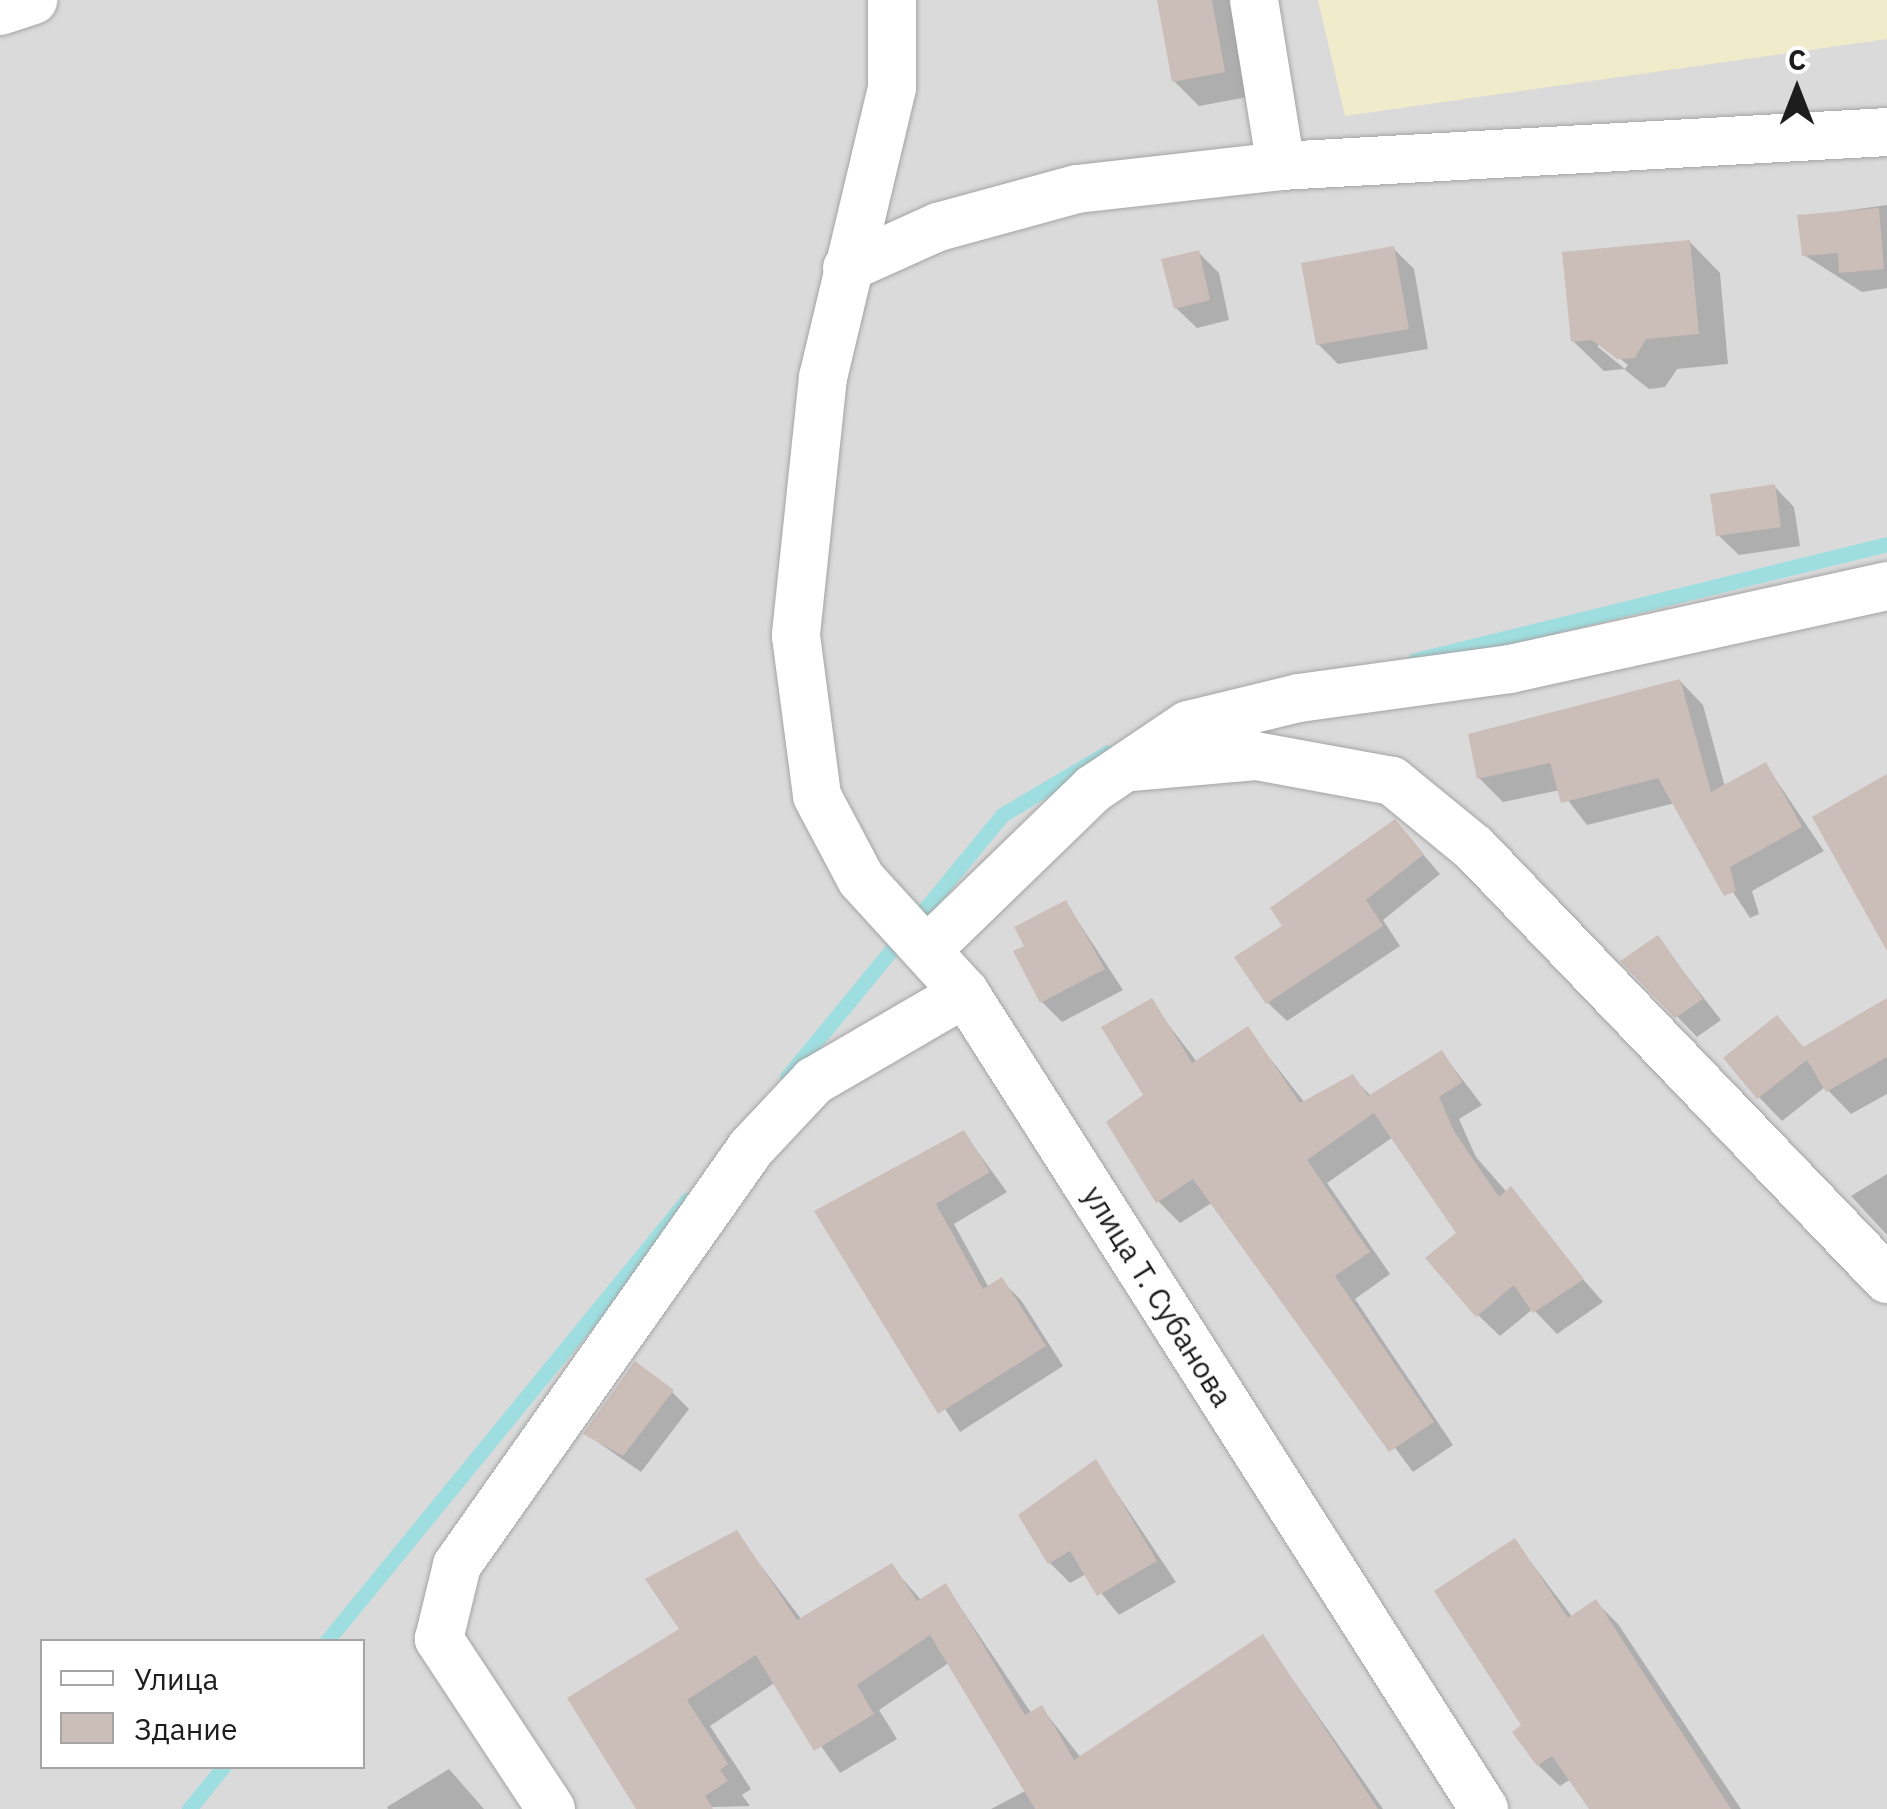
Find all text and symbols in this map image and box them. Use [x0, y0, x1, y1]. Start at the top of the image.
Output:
north arrow [1747, 40, 1847, 140]
text: С [1788, 41, 1806, 78]
street label: улица Т. Субанова [1075, 1179, 1241, 1413]
legend [40, 1639, 365, 1769]
text: Улица [134, 1659, 219, 1698]
text: Здание [134, 1709, 237, 1748]

